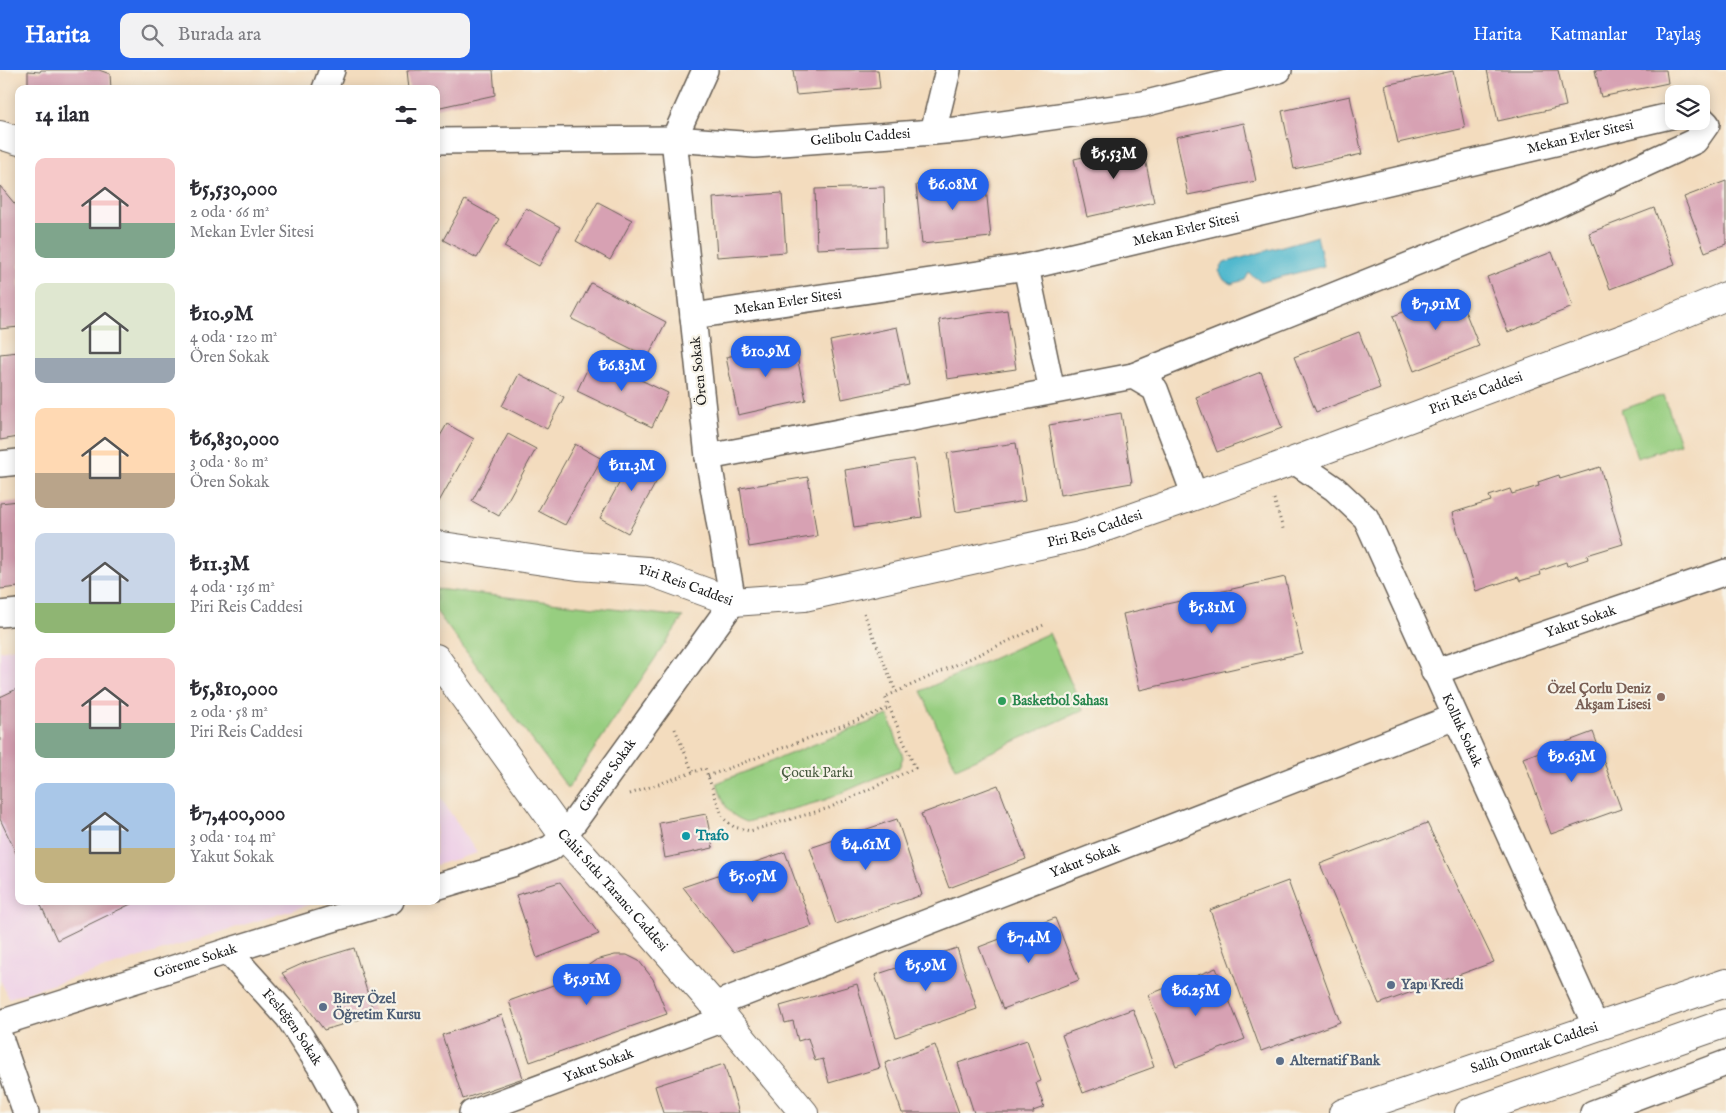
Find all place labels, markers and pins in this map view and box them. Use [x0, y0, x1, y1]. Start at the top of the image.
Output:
pin: ₺5.53M [1073, 138, 1155, 180]
pin: ₺6.08M [912, 168, 994, 211]
pin: ₺7.91M [1395, 288, 1477, 331]
pin: ₺10.9M [725, 336, 807, 378]
pin: ₺6.83M [581, 350, 663, 392]
pin: ₺11.3M [591, 450, 673, 492]
pin: ₺5.81M [1171, 592, 1253, 634]
place label: Özel Çorlu Deniz Akşam Lisesi [1548, 679, 1652, 714]
marker: Özel Çorlu Deniz Akşam Lisesi [1655, 691, 1667, 703]
place label: Basketbol Sahası [1012, 692, 1108, 710]
marker: Basketbol Sahası [996, 695, 1008, 707]
pin: ₺9.63M [1531, 740, 1613, 783]
place label: Trafo [695, 827, 729, 845]
pin: ₺4.61M [825, 828, 907, 871]
marker: Trafo [680, 830, 692, 842]
pin: ₺5.05M [712, 860, 794, 903]
pin: ₺7.4M [994, 922, 1064, 964]
pin: ₺5.9M [891, 950, 961, 992]
pin: ₺5.91M [546, 964, 628, 1006]
pin: ₺6.25M [1155, 974, 1237, 1017]
place label: Yapı Kredi [1401, 976, 1464, 994]
marker: Yapı Kredi [1385, 979, 1397, 991]
place label: Birey Özel Öğretim Kursu [333, 989, 422, 1024]
marker: Birey Özel Öğretim Kursu [317, 1001, 329, 1013]
place label: Alternatif Bank [1289, 1052, 1381, 1070]
marker: Alternatif Bank [1274, 1055, 1286, 1067]

